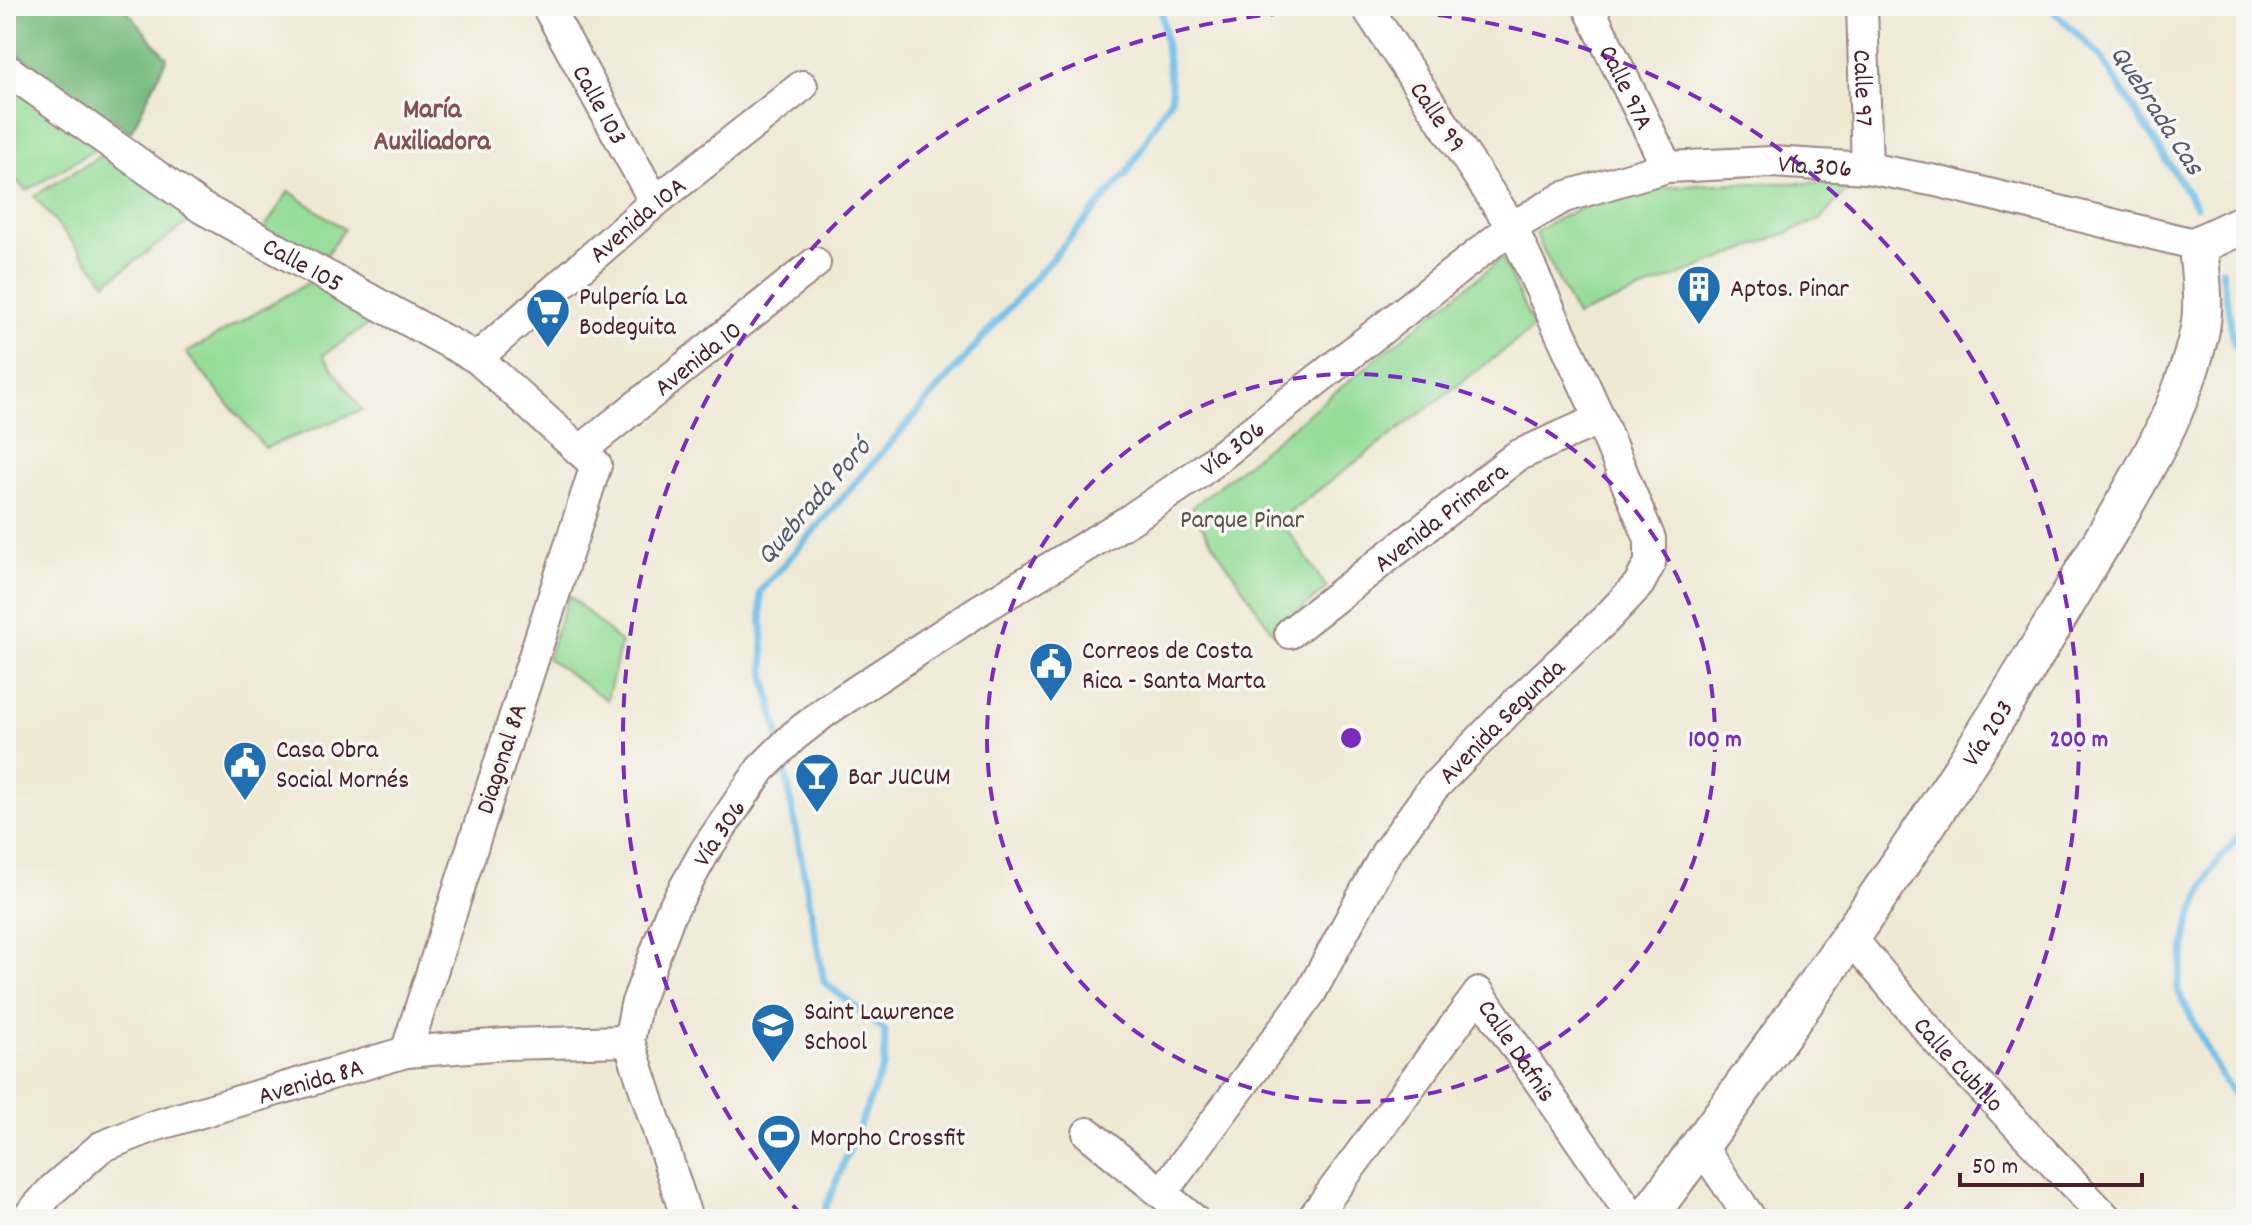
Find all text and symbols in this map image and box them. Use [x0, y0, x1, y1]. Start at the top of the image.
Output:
street label: Calle 97A [1588, 39, 1661, 137]
water label: Quebrada Cas [2098, 39, 2212, 186]
street label: Calle 97 [1841, 49, 1881, 127]
street label: Calle 103 [561, 59, 635, 153]
street label: Calle 99 [1399, 75, 1473, 161]
district label: María Auxiliadora [374, 92, 491, 164]
street label: Vía 306 [1777, 147, 1853, 189]
street label: Avenida 10A [582, 169, 695, 274]
street label: Calle 105 [255, 229, 349, 304]
building icon: Aptos. Pinar [1675, 263, 1723, 326]
place label: Aptos. Pinar [1730, 272, 1849, 309]
place label: Pulpería La Bodeguita [579, 280, 688, 347]
supermarket icon: Pulpería La Bodeguita [524, 286, 572, 349]
street label: Avenida 10 [647, 313, 751, 407]
street label: Vía 306 [1193, 412, 1274, 487]
water label: Quebrada Poró [749, 428, 885, 576]
street label: Avenida Primera [1367, 454, 1518, 583]
park label: Parque Pinar [1180, 503, 1304, 540]
place label: Correos de Costa Rica - Santa Marta [1082, 634, 1266, 701]
public building icon: Correos de Costa Rica - Santa Marta [1027, 640, 1075, 703]
street label: Avenida Segunda [1431, 651, 1575, 794]
street label: Vía 203 [1954, 694, 2024, 775]
street label: Diagonal 8A [468, 699, 539, 819]
centre of rings [1337, 724, 1365, 752]
text: 100 m [1688, 724, 1742, 758]
text: 200 m [2050, 724, 2108, 758]
place label: Casa Obra Social Mornés [276, 733, 409, 800]
public building icon: Casa Obra Social Mornés [221, 739, 269, 802]
bar icon: Bar JUCUM [793, 751, 841, 814]
place label: Bar JUCUM [848, 760, 951, 797]
street label: Vía 306 [685, 793, 757, 874]
street label: Calle Dafnis [1467, 993, 1564, 1111]
place label: Saint Lawrence School [804, 995, 955, 1062]
school or university icon: Saint Lawrence School [749, 1001, 797, 1064]
street label: Calle Cubillo [1903, 1010, 2011, 1122]
street label: Avenida 8A [254, 1050, 368, 1116]
sports icon: Morpho Crossfit [755, 1112, 803, 1175]
place label: Morpho Crossfit [810, 1121, 966, 1158]
scale bar [1960, 1137, 2142, 1187]
text: 50 m [1972, 1151, 2018, 1185]

